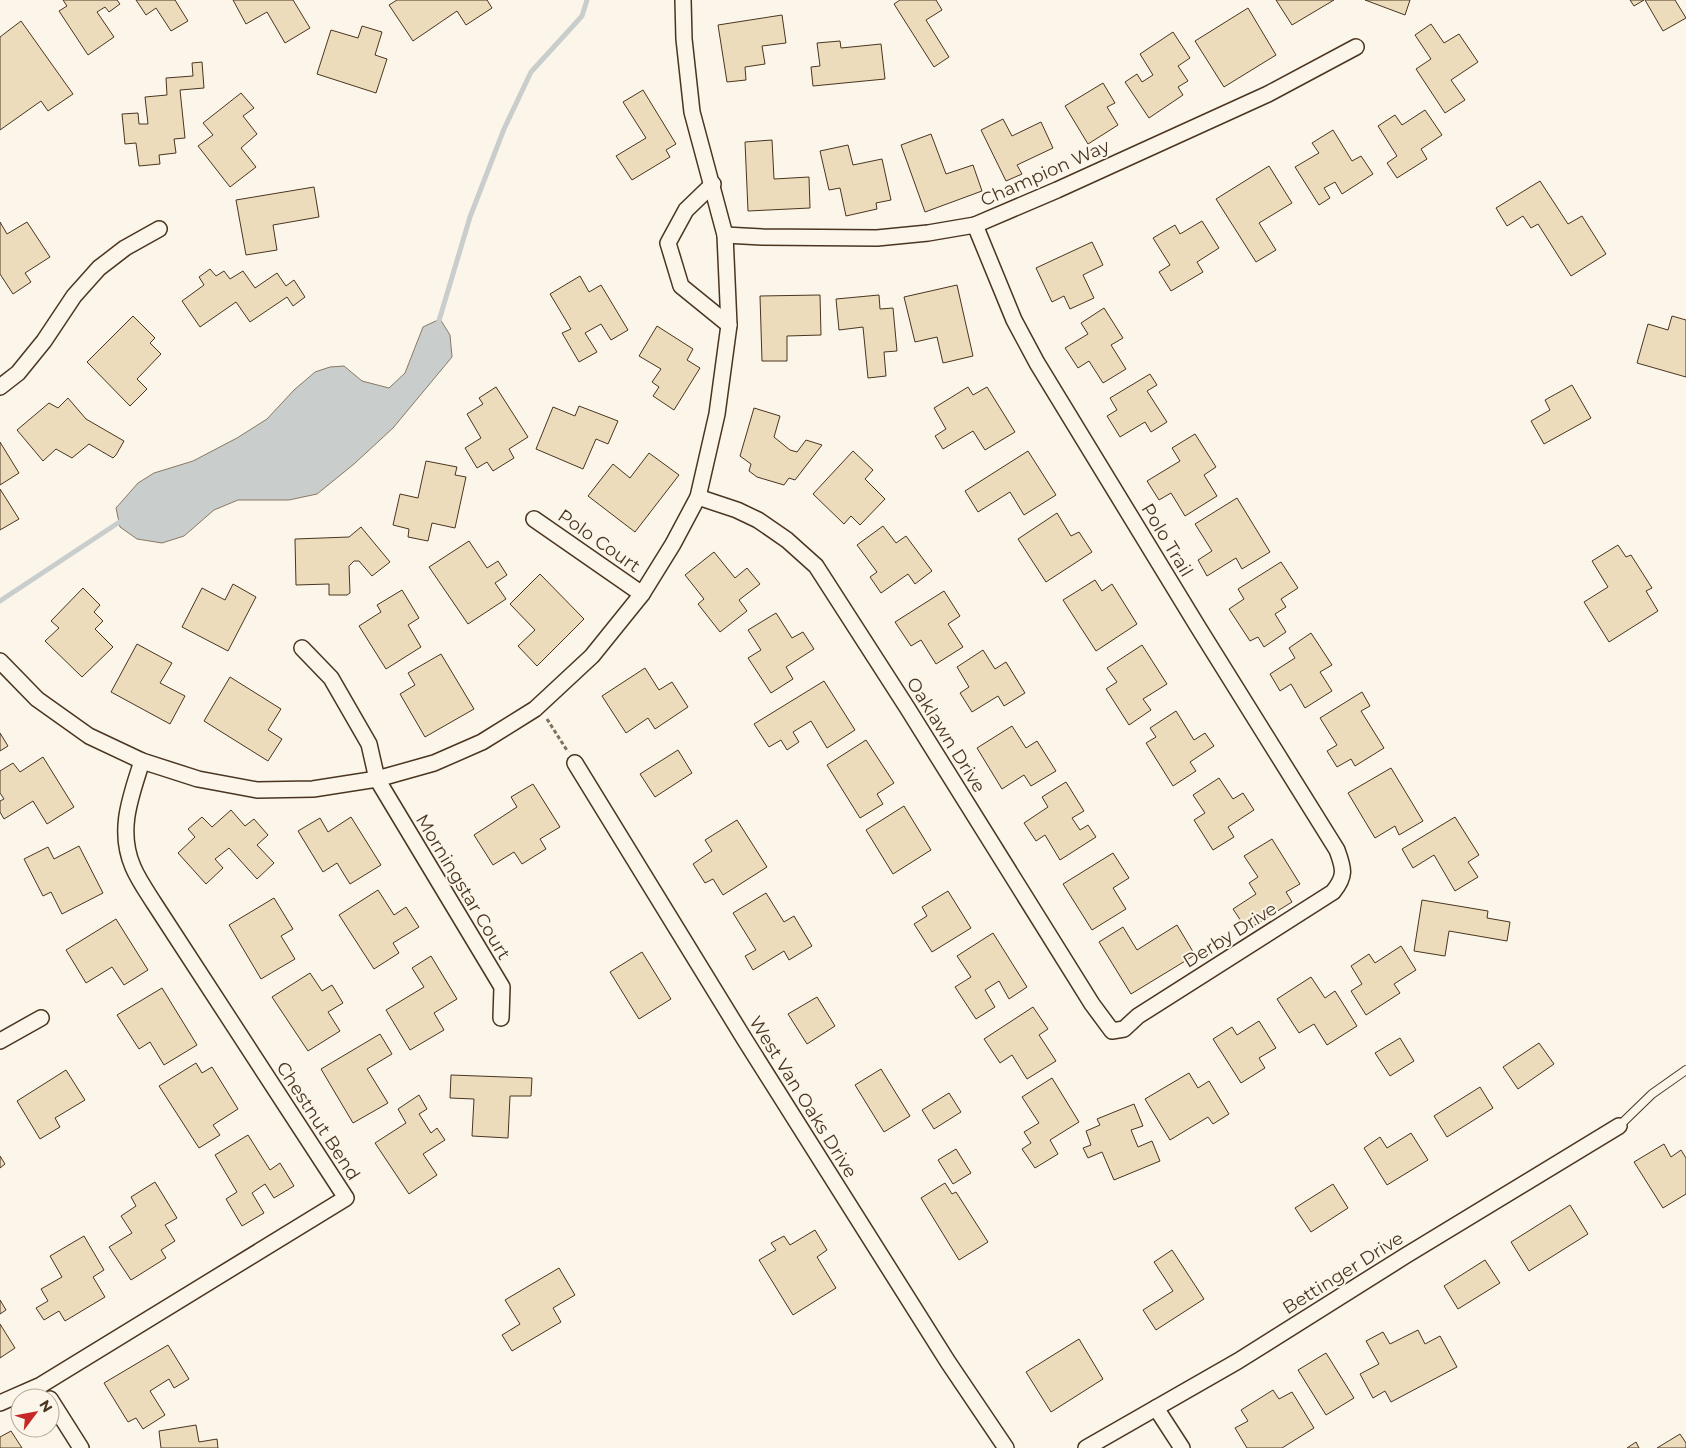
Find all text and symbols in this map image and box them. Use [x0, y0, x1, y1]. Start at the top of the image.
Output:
street label: Champion Way [977, 135, 1113, 211]
street label: Polo Trail [1137, 499, 1197, 581]
street label: Polo Court [554, 505, 644, 577]
street label: Oaklawn Drive [902, 673, 990, 797]
street label: Morningstar Court [411, 810, 515, 964]
street label: Derby Drive [1179, 897, 1281, 973]
street label: West Van Oaks Drive [744, 1012, 862, 1182]
street label: Chestnut Bend [271, 1058, 365, 1184]
street label: Bettinger Drive [1279, 1227, 1407, 1319]
north arrow [10, 1388, 60, 1438]
text: N [35, 1397, 57, 1416]

